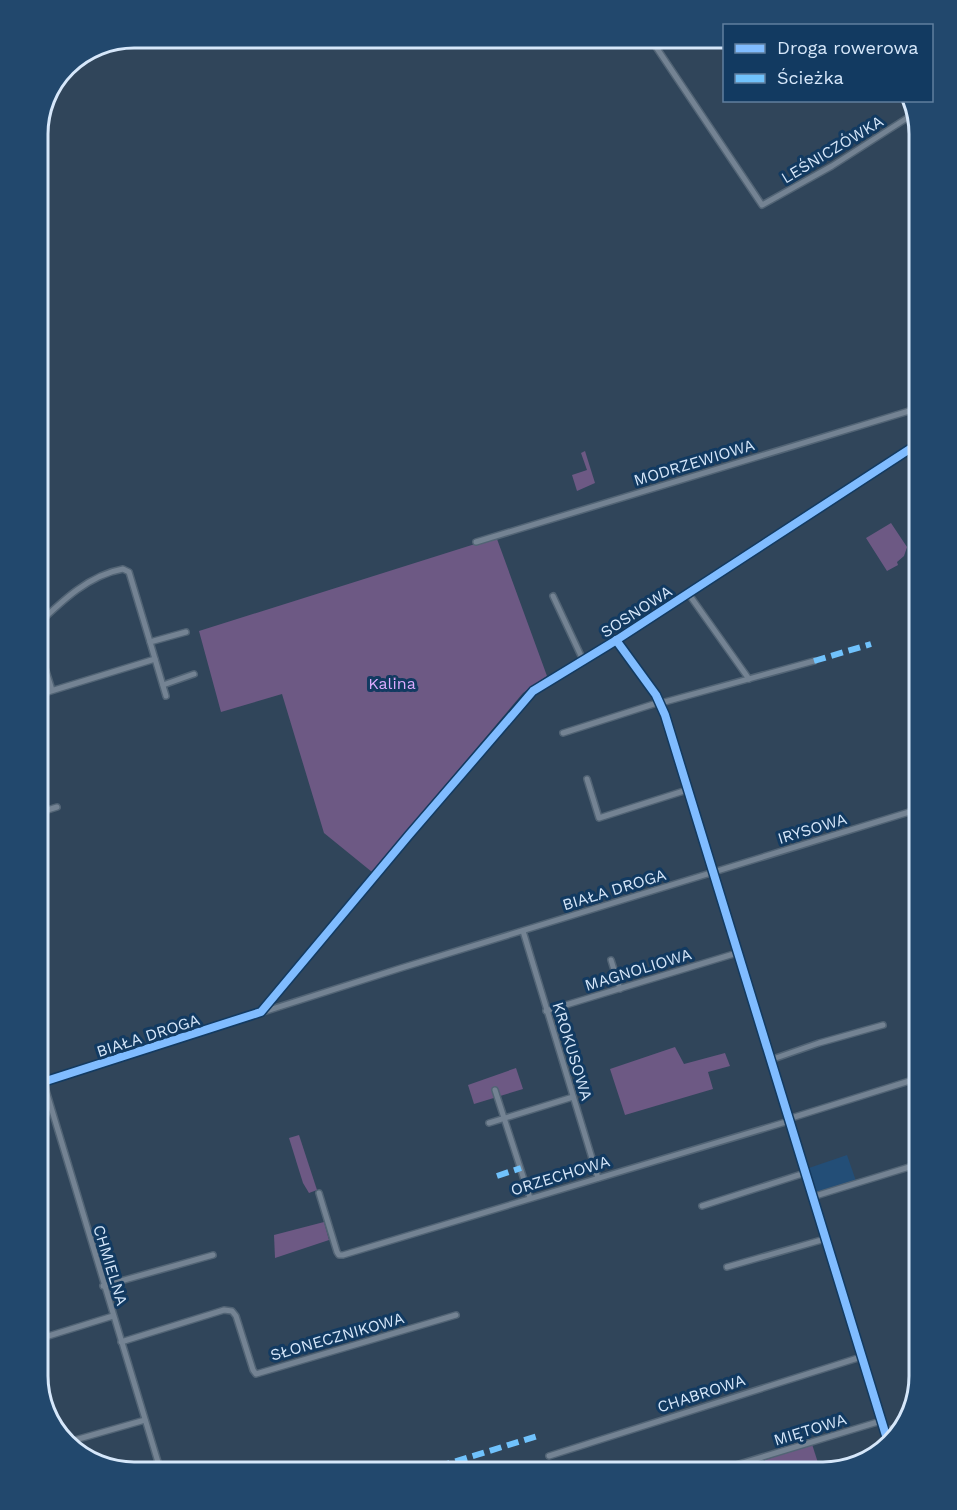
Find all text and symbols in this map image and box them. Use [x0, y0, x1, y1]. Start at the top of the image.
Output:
legend [723, 24, 933, 102]
text: Droga rowerowa [777, 37, 919, 58]
text: Ścieżka [777, 67, 844, 88]
street label: LEŚNICZÓWKA [778, 111, 887, 187]
street label: MODRZEWIOWA [631, 435, 757, 490]
street label: SOSNOWA [597, 581, 676, 642]
park label: Kalina [368, 674, 416, 693]
street label: IRYSOWA [775, 809, 849, 848]
street label: BIAŁA DROGA [560, 865, 669, 914]
street label: MAGNOLIOWA [582, 944, 694, 995]
street label: KROKUSOWA [548, 999, 597, 1103]
street label: BIAŁA DROGA [94, 1010, 203, 1061]
street label: ORZECHOWA [508, 1151, 612, 1200]
street label: CHMIELNA [89, 1223, 132, 1308]
street label: SŁONECZNIKOWA [268, 1308, 407, 1365]
street label: CHABROWA [655, 1370, 748, 1417]
street label: MIĘTOWA [771, 1409, 849, 1450]

